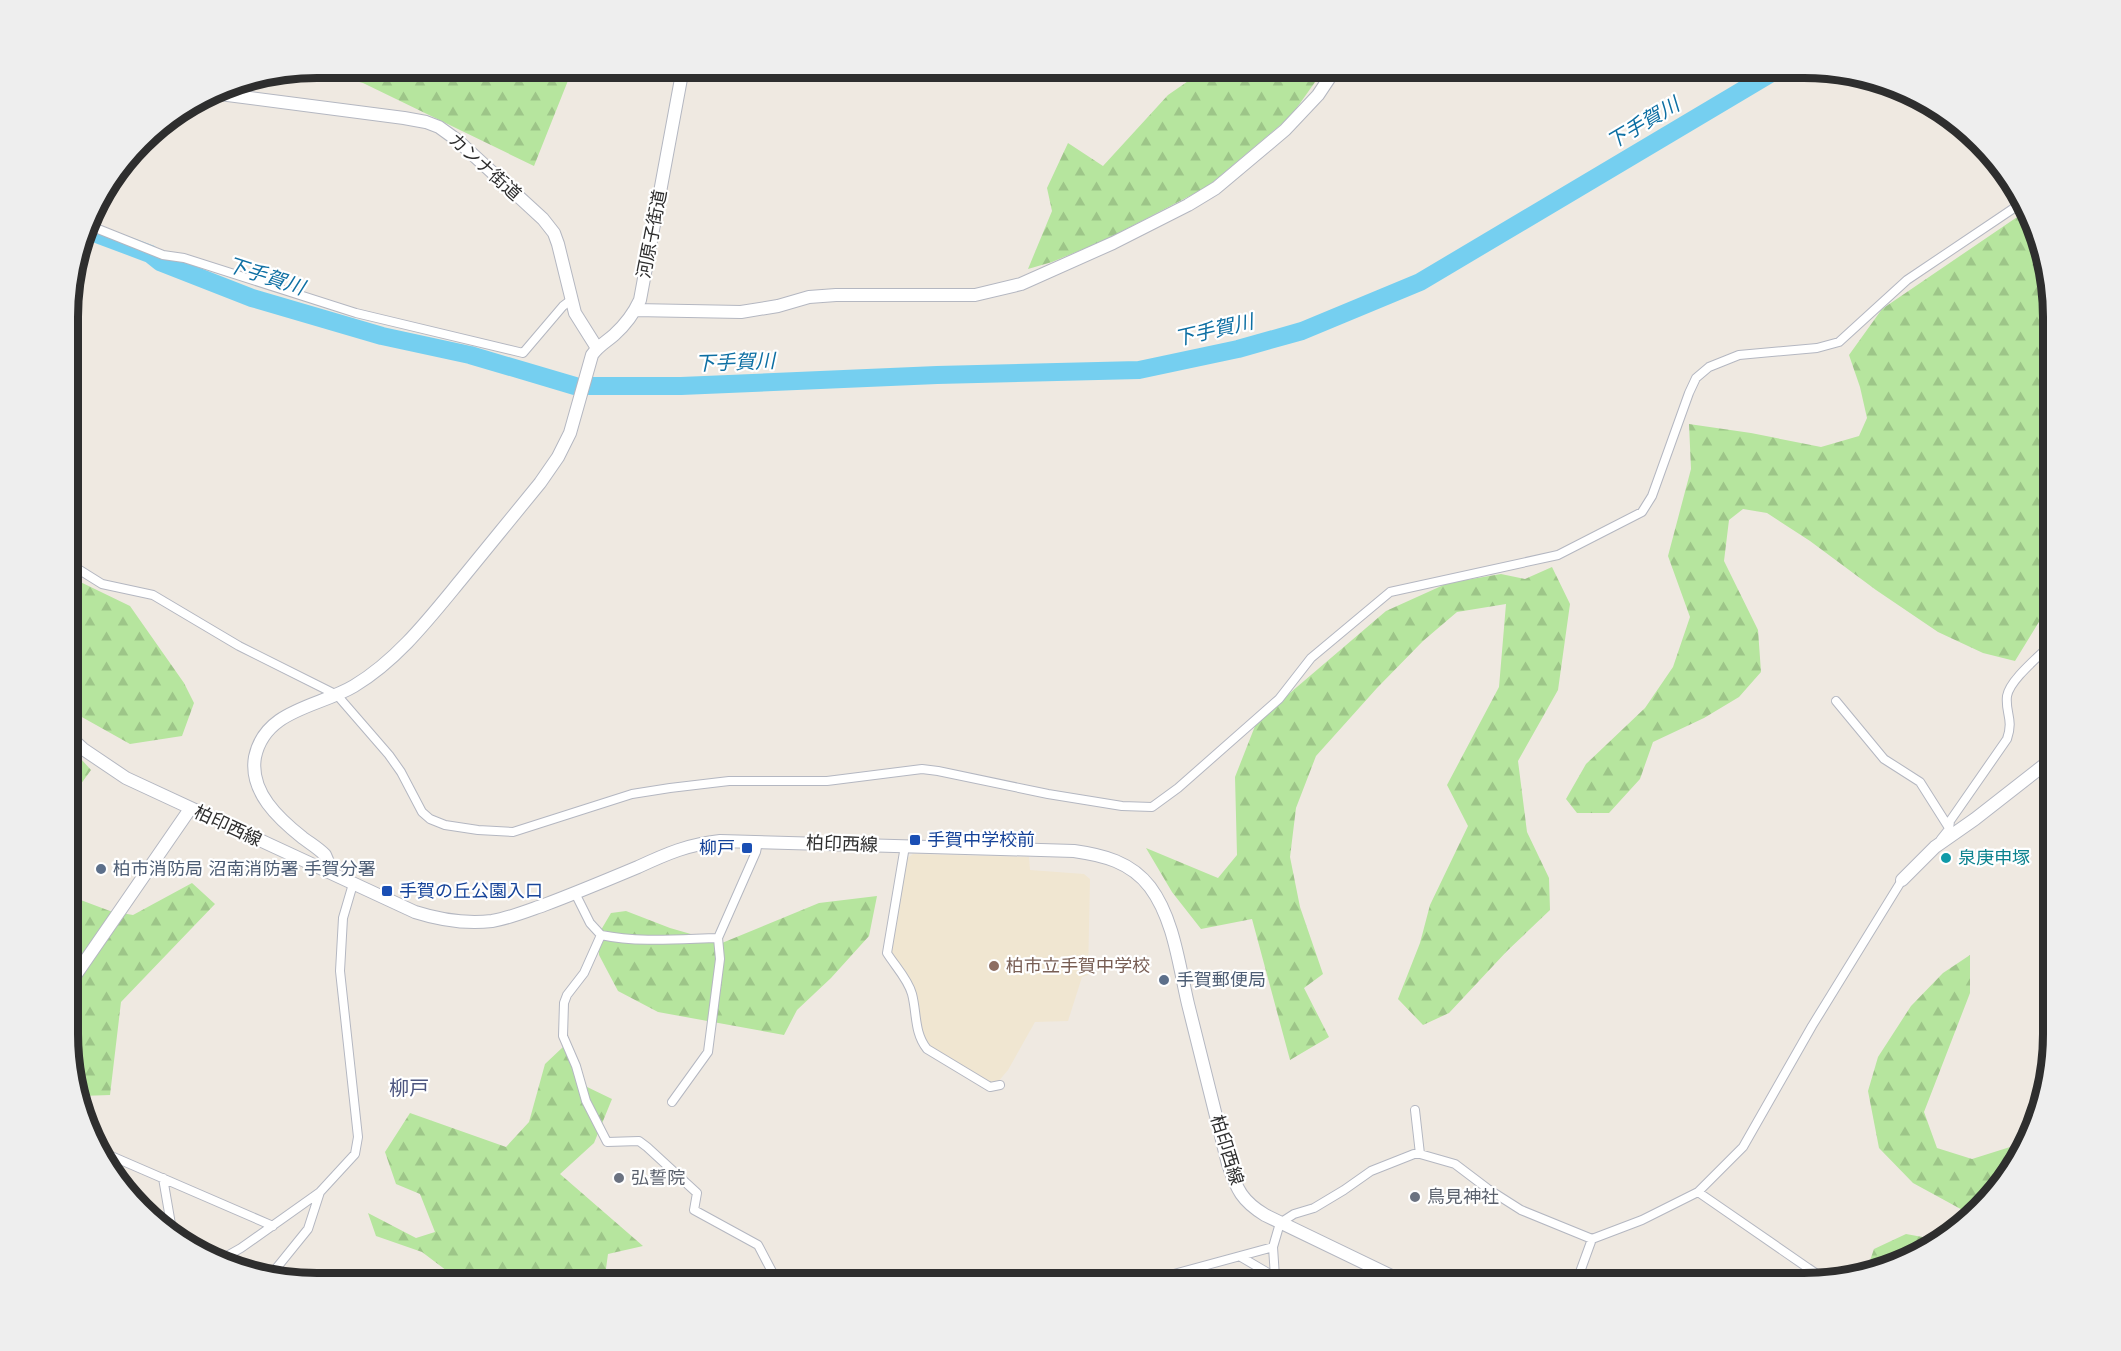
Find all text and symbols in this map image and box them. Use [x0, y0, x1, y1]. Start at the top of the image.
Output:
water label: 下手賀川 [1602, 89, 1687, 156]
street label: カンナ街道 [443, 127, 527, 207]
street label: 河原子街道 [631, 187, 673, 281]
water label: 下手賀川 [223, 250, 310, 303]
water label: 下手賀川 [1172, 307, 1258, 354]
water label: 下手賀川 [695, 347, 777, 378]
street label: 柏印西線 [190, 799, 266, 853]
place label: 手賀中学校前 [927, 827, 1035, 853]
street label: 柏印西線 [806, 830, 878, 858]
marker: 手賀中学校前 [908, 833, 922, 847]
place label: 柳戸 [699, 835, 735, 861]
marker: 柳戸 [740, 841, 754, 855]
place label: 泉庚申塚 [1958, 845, 2030, 871]
marker: 泉庚申塚 [1939, 851, 1953, 865]
place label: 柏市消防局 沼南消防署 手賀分署 [113, 856, 376, 882]
marker: 柏市消防局 沼南消防署 手賀分署 [94, 862, 108, 876]
place label: 手賀の丘公園入口 [399, 878, 543, 904]
marker: 手賀の丘公園入口 [380, 884, 394, 898]
place label: 柏市立手賀中学校 [1006, 953, 1150, 979]
marker: 柏市立手賀中学校 [987, 959, 1001, 973]
place label: 手賀郵便局 [1176, 967, 1266, 993]
marker: 手賀郵便局 [1157, 973, 1171, 987]
district label: 柳戸 [389, 1074, 429, 1103]
street label: 柏印西線 [1204, 1112, 1250, 1188]
place label: 弘誓院 [631, 1165, 685, 1191]
marker: 弘誓院 [612, 1171, 626, 1185]
place label: 鳥見神社 [1427, 1184, 1499, 1210]
marker: 鳥見神社 [1408, 1190, 1422, 1204]

